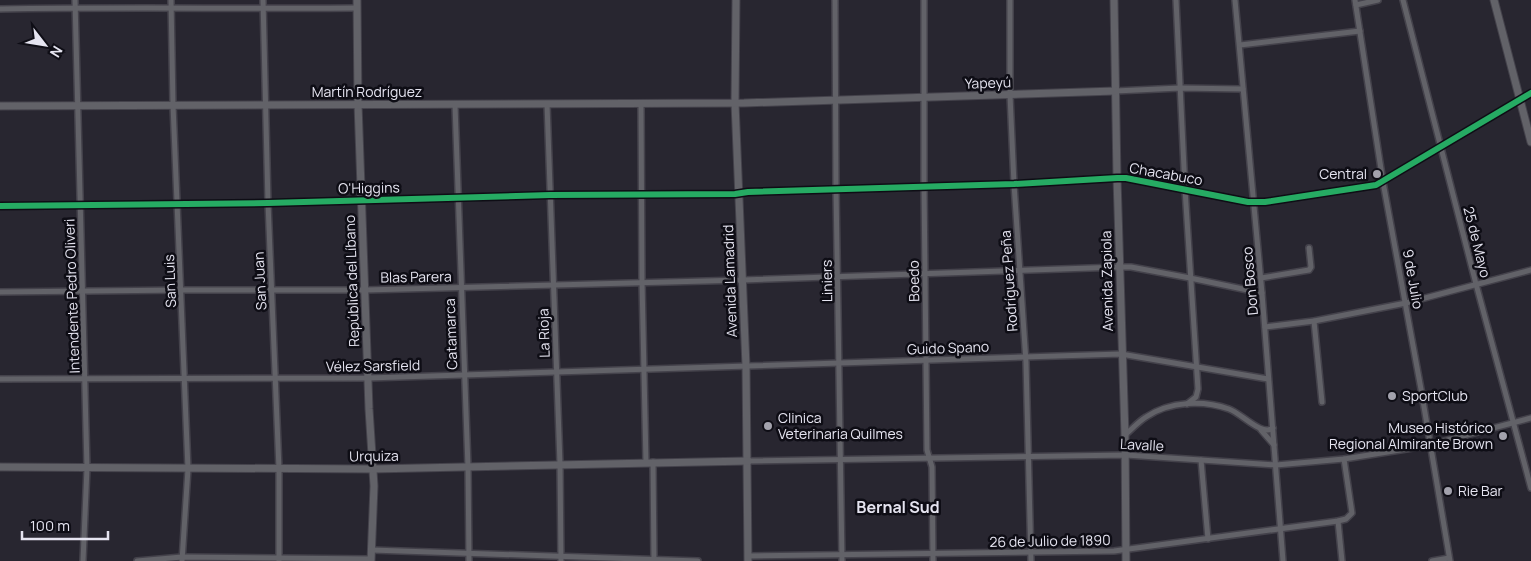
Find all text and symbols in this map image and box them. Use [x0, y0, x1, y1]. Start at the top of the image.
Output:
north arrow [20, 20, 70, 70]
text: N [46, 43, 67, 61]
street label: Yapeyú [964, 72, 1012, 93]
street label: Martín Rodríguez [312, 82, 422, 101]
street label: Chacabuco [1128, 158, 1204, 189]
place label: Central [1319, 164, 1367, 183]
marker: Central [1371, 168, 1383, 180]
street label: O'Higgins [338, 177, 400, 198]
street label: 25 de Mayo [1459, 204, 1495, 279]
street label: República del Líbano [340, 215, 363, 347]
street label: Intendente Pedro Oliveri [59, 218, 84, 374]
street label: Avenida Lamadrid [718, 224, 741, 338]
street label: Rodríguez Peña [995, 230, 1022, 332]
street label: Avenida Zapiola [1096, 230, 1117, 332]
street label: Don Bosco [1237, 246, 1262, 316]
street label: 9 de Julio [1399, 248, 1428, 310]
street label: San Juan [248, 251, 271, 311]
street label: San Luis [159, 254, 180, 308]
street label: Liniers [817, 260, 836, 302]
street label: Boedo [904, 260, 923, 302]
street label: Blas Parera [380, 266, 452, 287]
street label: Catamarca [440, 298, 461, 370]
street label: La Rioja [533, 308, 554, 358]
street label: Guido Spano [907, 337, 989, 358]
street label: Vélez Sarsfield [326, 355, 420, 376]
place label: SportClub [1402, 386, 1468, 405]
marker: SportClub [1386, 390, 1398, 402]
place label: Clinica Veterinaria Quilmes [778, 408, 903, 443]
place label: Museo Histórico Regional Almirante Brown [1329, 418, 1493, 453]
marker: Clinica Veterinaria Quilmes [762, 420, 774, 432]
marker: Museo Histórico Regional Almirante Brown [1497, 430, 1509, 442]
street label: Lavalle [1120, 434, 1164, 455]
street label: Urquiza [349, 446, 399, 465]
place label: Rie Bar [1458, 481, 1503, 500]
marker: Rie Bar [1442, 485, 1454, 497]
district label: Bernal Sud [856, 496, 940, 518]
scale bar [22, 508, 109, 540]
text: 100 m [30, 515, 70, 536]
street label: 26 de Julio de 1890 [989, 530, 1111, 551]

